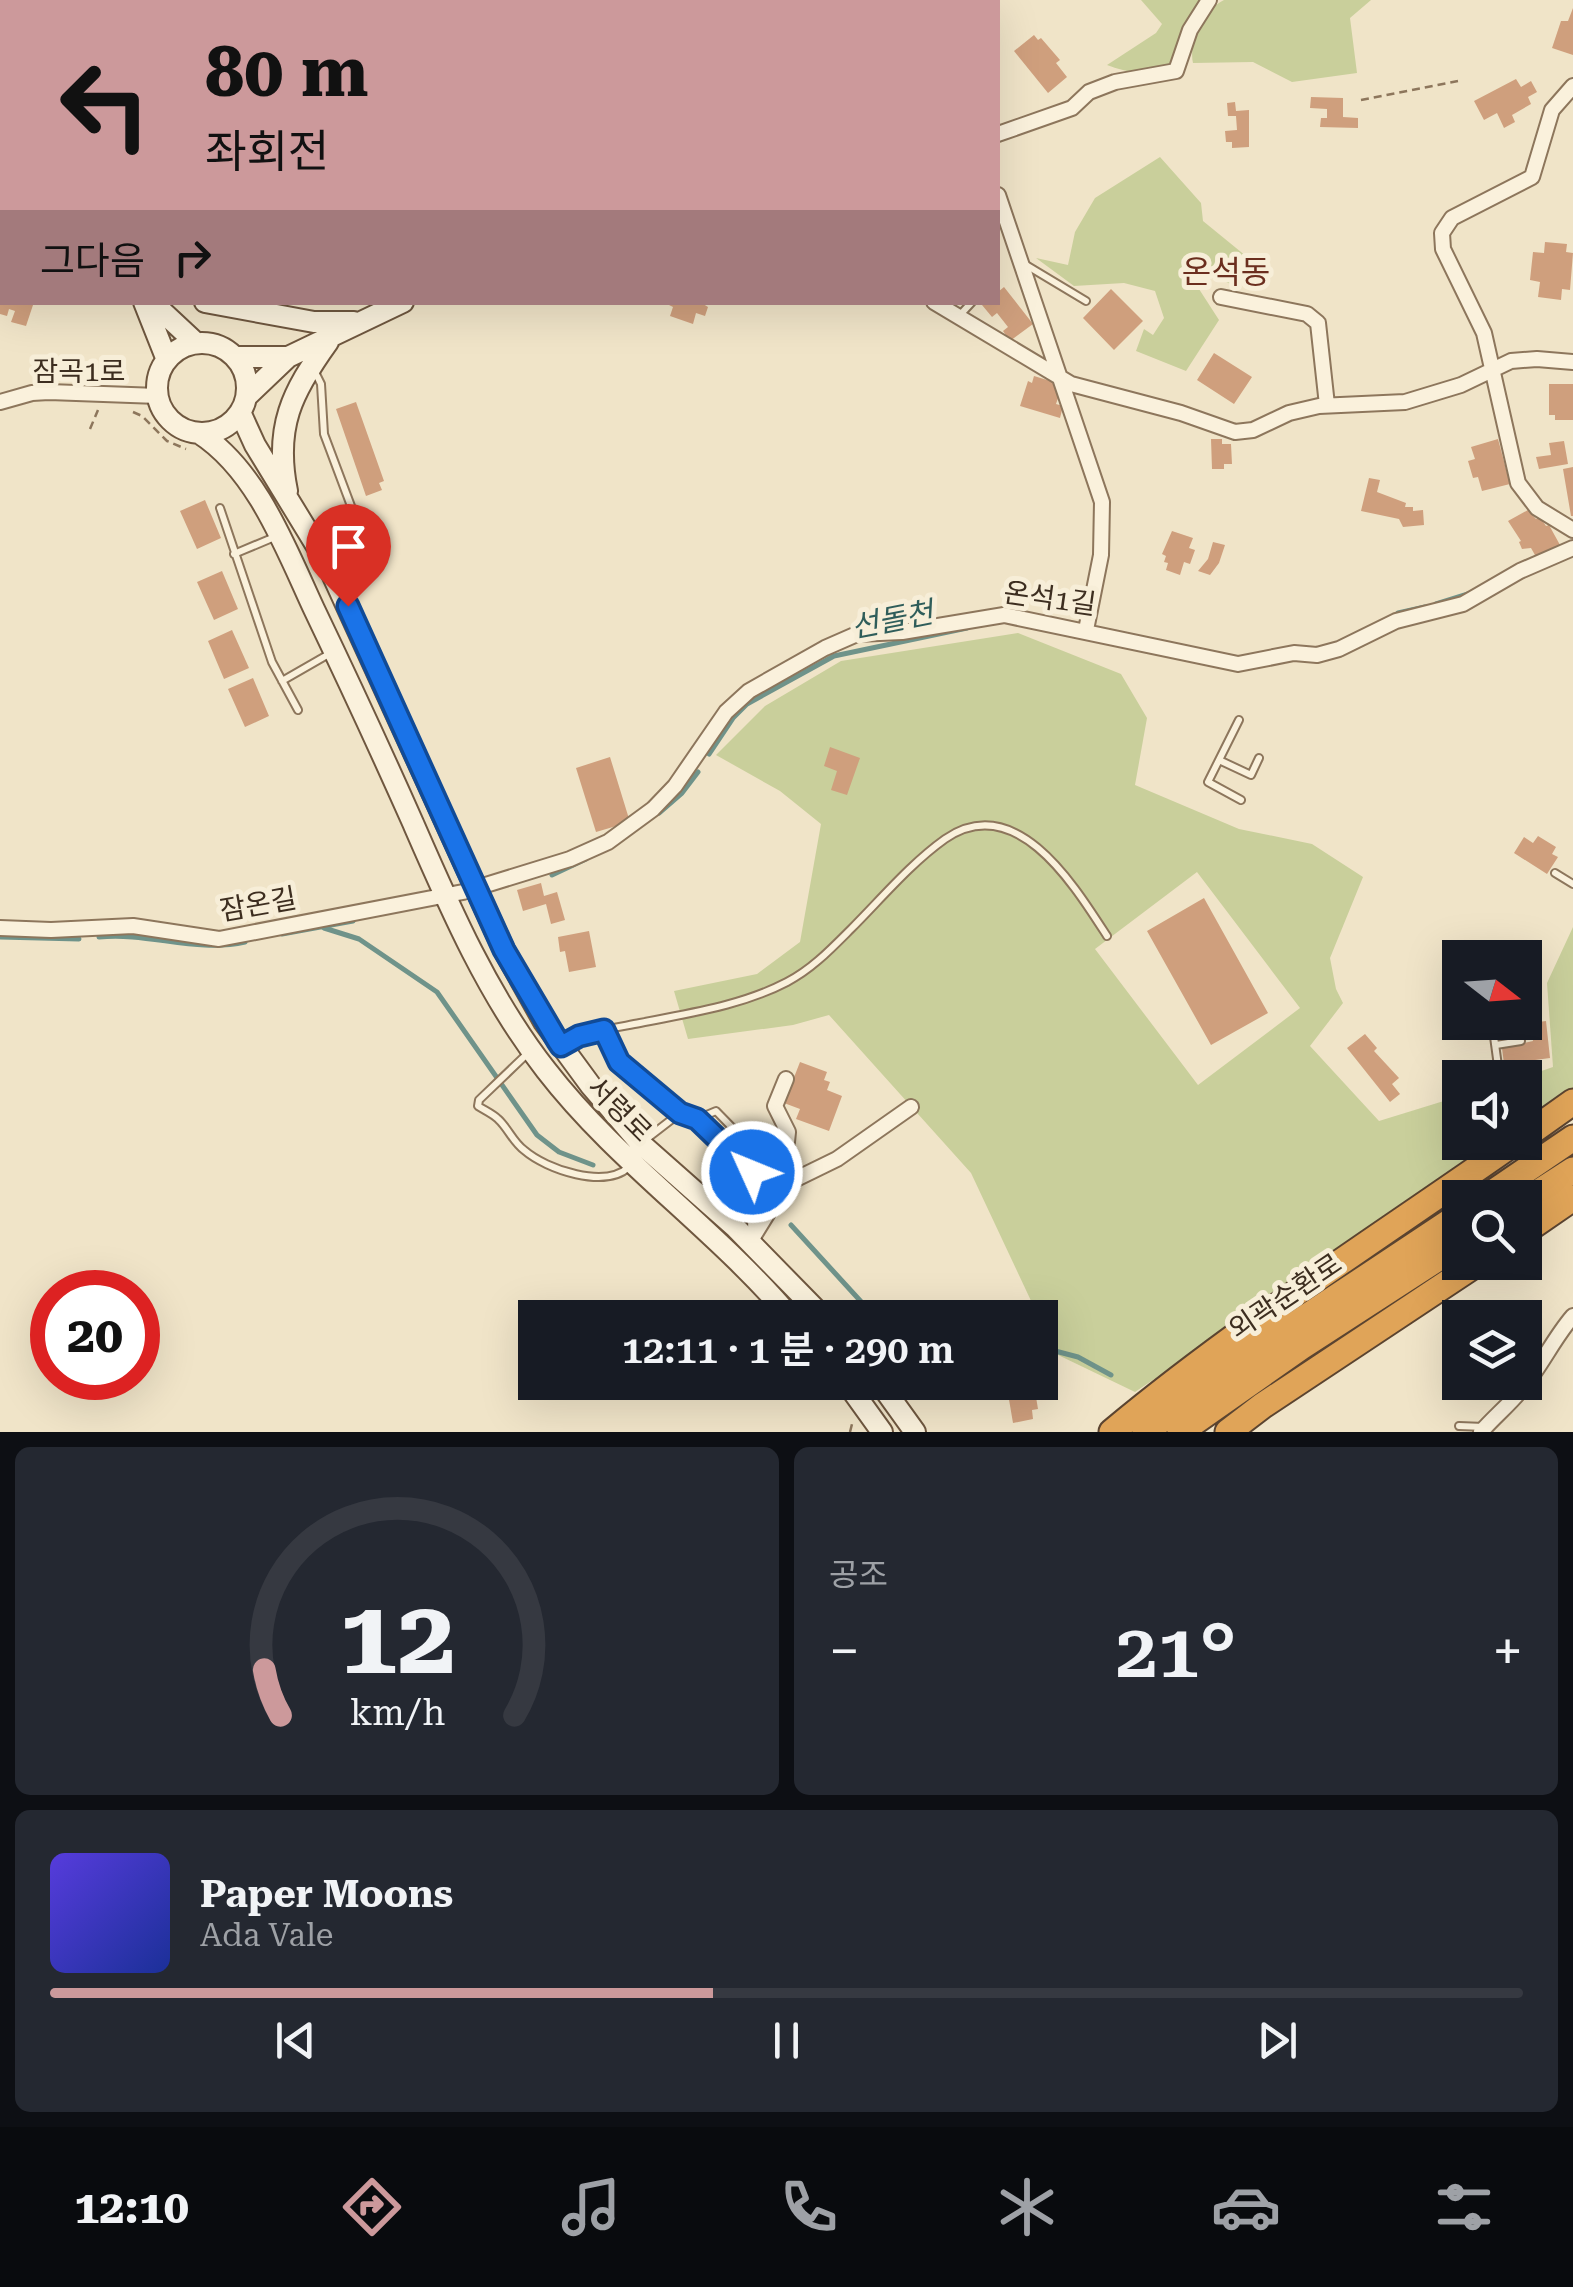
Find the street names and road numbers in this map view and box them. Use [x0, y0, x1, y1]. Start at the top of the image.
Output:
street label: 잠곡1로 [33, 355, 125, 388]
street label: 온석1길 [1002, 576, 1098, 621]
street label: 잠온길 [217, 882, 299, 927]
street label: 서령로 [581, 1070, 659, 1148]
street label: 외곽순환로 [1223, 1247, 1348, 1346]

